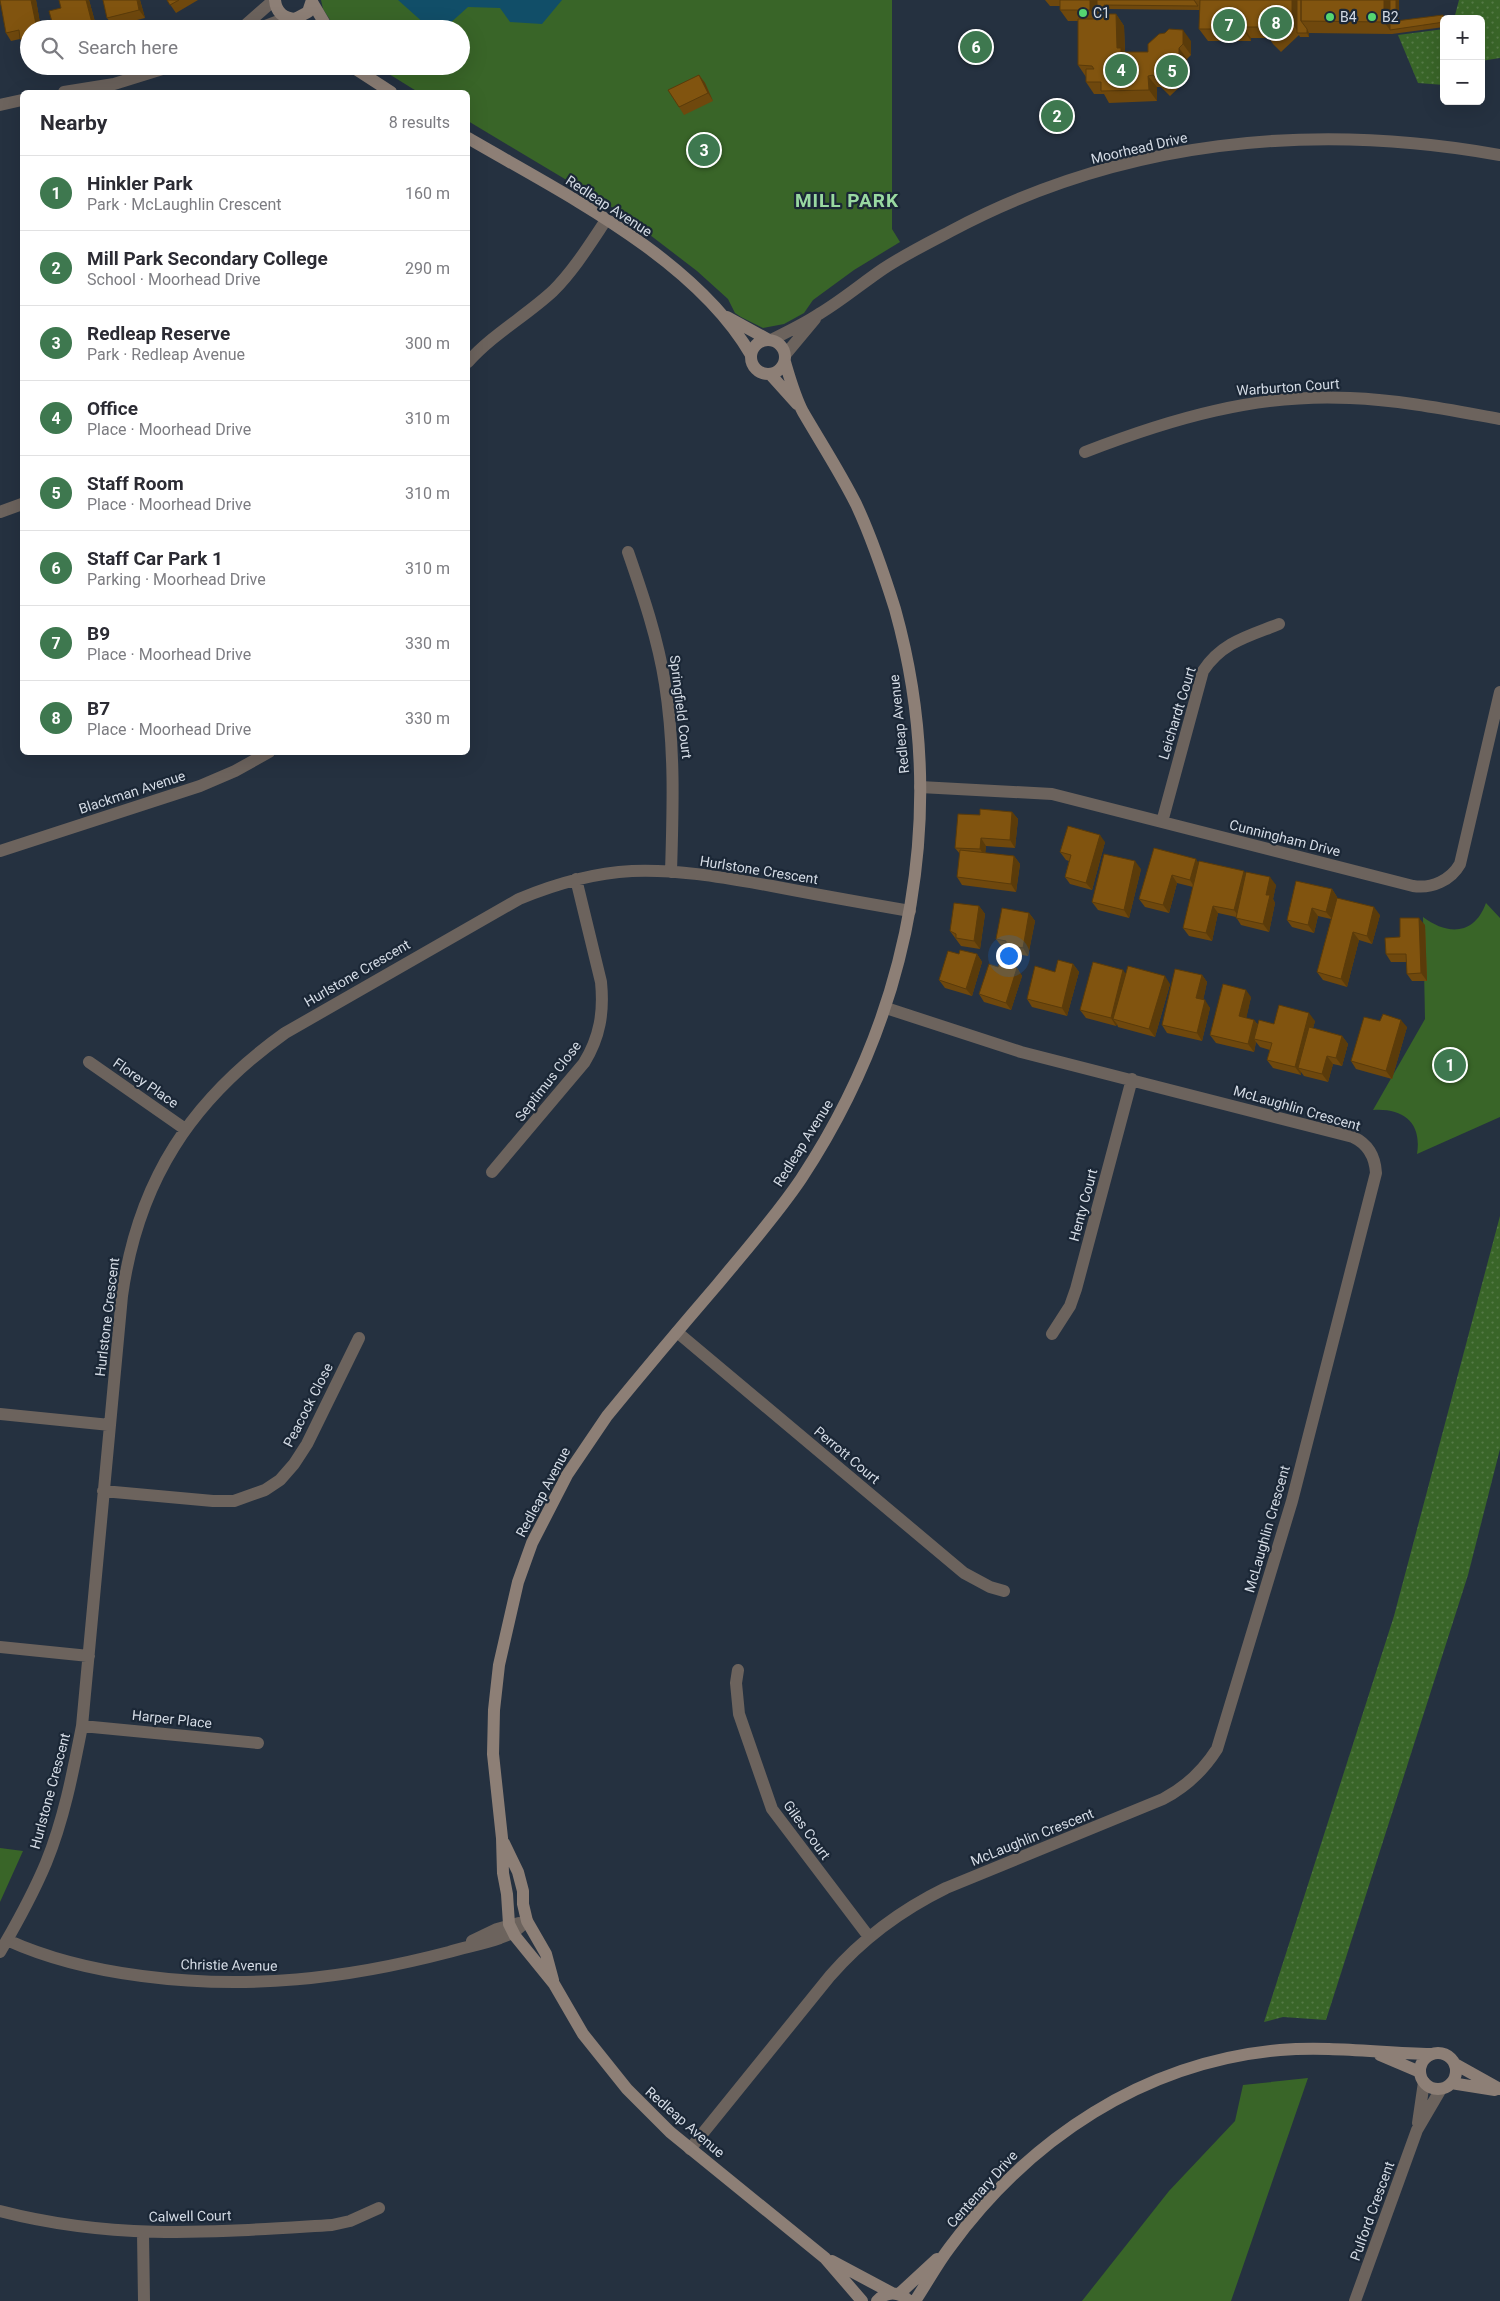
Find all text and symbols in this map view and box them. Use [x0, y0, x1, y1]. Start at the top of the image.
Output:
pin: 8 [1260, 4, 1292, 42]
place label: C1 [1093, 5, 1110, 21]
pin: 7 [1213, 6, 1245, 44]
marker: C1 [1077, 7, 1089, 19]
place label: B4 [1340, 9, 1357, 25]
place label: B2 [1382, 9, 1399, 25]
marker: B4 [1324, 11, 1336, 23]
marker: B2 [1366, 11, 1378, 23]
map controls [1440, 15, 1485, 105]
button: + [1440, 15, 1485, 60]
search box [20, 20, 470, 75]
pin: 6 [960, 28, 992, 66]
icon: search [38, 34, 66, 62]
text: Search here [78, 36, 178, 59]
pin: 4 [1105, 51, 1137, 89]
pin: 5 [1156, 52, 1188, 90]
button: − [1440, 60, 1485, 105]
pin: 2 [1041, 97, 1073, 135]
text: Nearby [40, 111, 107, 135]
text: 8 results [389, 113, 450, 132]
street label: Moorhead Drive [1089, 129, 1189, 167]
pin: 3 [688, 131, 720, 169]
text: Hinkler Park [87, 172, 193, 195]
street label: Redleap Avenue [563, 172, 655, 240]
text: 1 [51, 184, 61, 203]
text: 160 m [405, 184, 450, 203]
district label: MILL PARK [795, 189, 899, 212]
text: Park · McLaughlin Crescent [87, 195, 282, 214]
text: Mill Park Secondary College [87, 247, 328, 270]
text: 2 [51, 259, 61, 278]
text: 290 m [405, 259, 450, 278]
text: School · Moorhead Drive [87, 270, 261, 289]
text: Redleap Reserve [87, 322, 230, 345]
text: 3 [51, 334, 61, 353]
text: 300 m [405, 334, 450, 353]
text: Park · Redleap Avenue [87, 345, 245, 364]
street label: Warburton Court [1236, 375, 1341, 399]
text: Office [87, 397, 138, 420]
text: 4 [51, 409, 61, 428]
text: 310 m [405, 409, 450, 428]
text: Place · Moorhead Drive [87, 420, 251, 439]
text: Staff Room [87, 472, 184, 495]
text: 5 [51, 484, 61, 503]
text: 310 m [405, 484, 450, 503]
text: Place · Moorhead Drive [87, 495, 251, 514]
text: Staff Car Park 1 [87, 547, 223, 570]
text: 6 [51, 559, 61, 578]
text: 310 m [405, 559, 450, 578]
text: Parking · Moorhead Drive [87, 570, 266, 589]
text: B9 [87, 622, 110, 645]
text: 7 [51, 634, 61, 653]
text: 330 m [405, 634, 450, 653]
text: Place · Moorhead Drive [87, 645, 251, 664]
street label: Springfield Court [667, 654, 695, 760]
street label: Leichardt Court [1155, 664, 1199, 761]
street label: Redleap Avenue [886, 674, 912, 774]
text: B7 [87, 697, 110, 720]
text: 8 [51, 709, 61, 728]
text: 330 m [405, 709, 450, 728]
text: Place · Moorhead Drive [87, 720, 251, 739]
street label: Blackman Avenue [77, 767, 187, 817]
street label: Cunningham Drive [1228, 816, 1342, 860]
street label: Hurlstone Crescent [699, 853, 820, 887]
street label: Hurlstone Crescent [301, 936, 413, 1010]
your location [996, 943, 1022, 969]
street label: Septimus Close [512, 1038, 584, 1124]
pin: 1 [1434, 1046, 1466, 1084]
street label: Florey Place [110, 1055, 182, 1111]
street label: McLaughlin Crescent [1232, 1082, 1363, 1134]
street label: Redleap Avenue [770, 1097, 836, 1189]
street label: Henty Court [1066, 1167, 1100, 1243]
street label: Hurlstone Crescent [92, 1256, 122, 1377]
street label: Peacock Close [280, 1360, 336, 1450]
street label: Perrott Court [811, 1423, 883, 1487]
street label: Redleap Avenue [513, 1444, 573, 1540]
street label: McLaughlin Crescent [1241, 1463, 1293, 1594]
street label: Harper Place [131, 1707, 213, 1731]
street label: Hurlstone Crescent [27, 1731, 73, 1851]
street label: Giles Court [780, 1797, 834, 1863]
street label: McLaughlin Crescent [968, 1805, 1096, 1869]
street label: Christie Avenue [180, 1956, 278, 1974]
street label: Redleap Avenue [642, 2083, 728, 2161]
street label: Centenary Drive [943, 2147, 1021, 2231]
street label: Pulford Crescent [1347, 2159, 1397, 2263]
street label: Calwell Court [148, 2207, 232, 2225]

